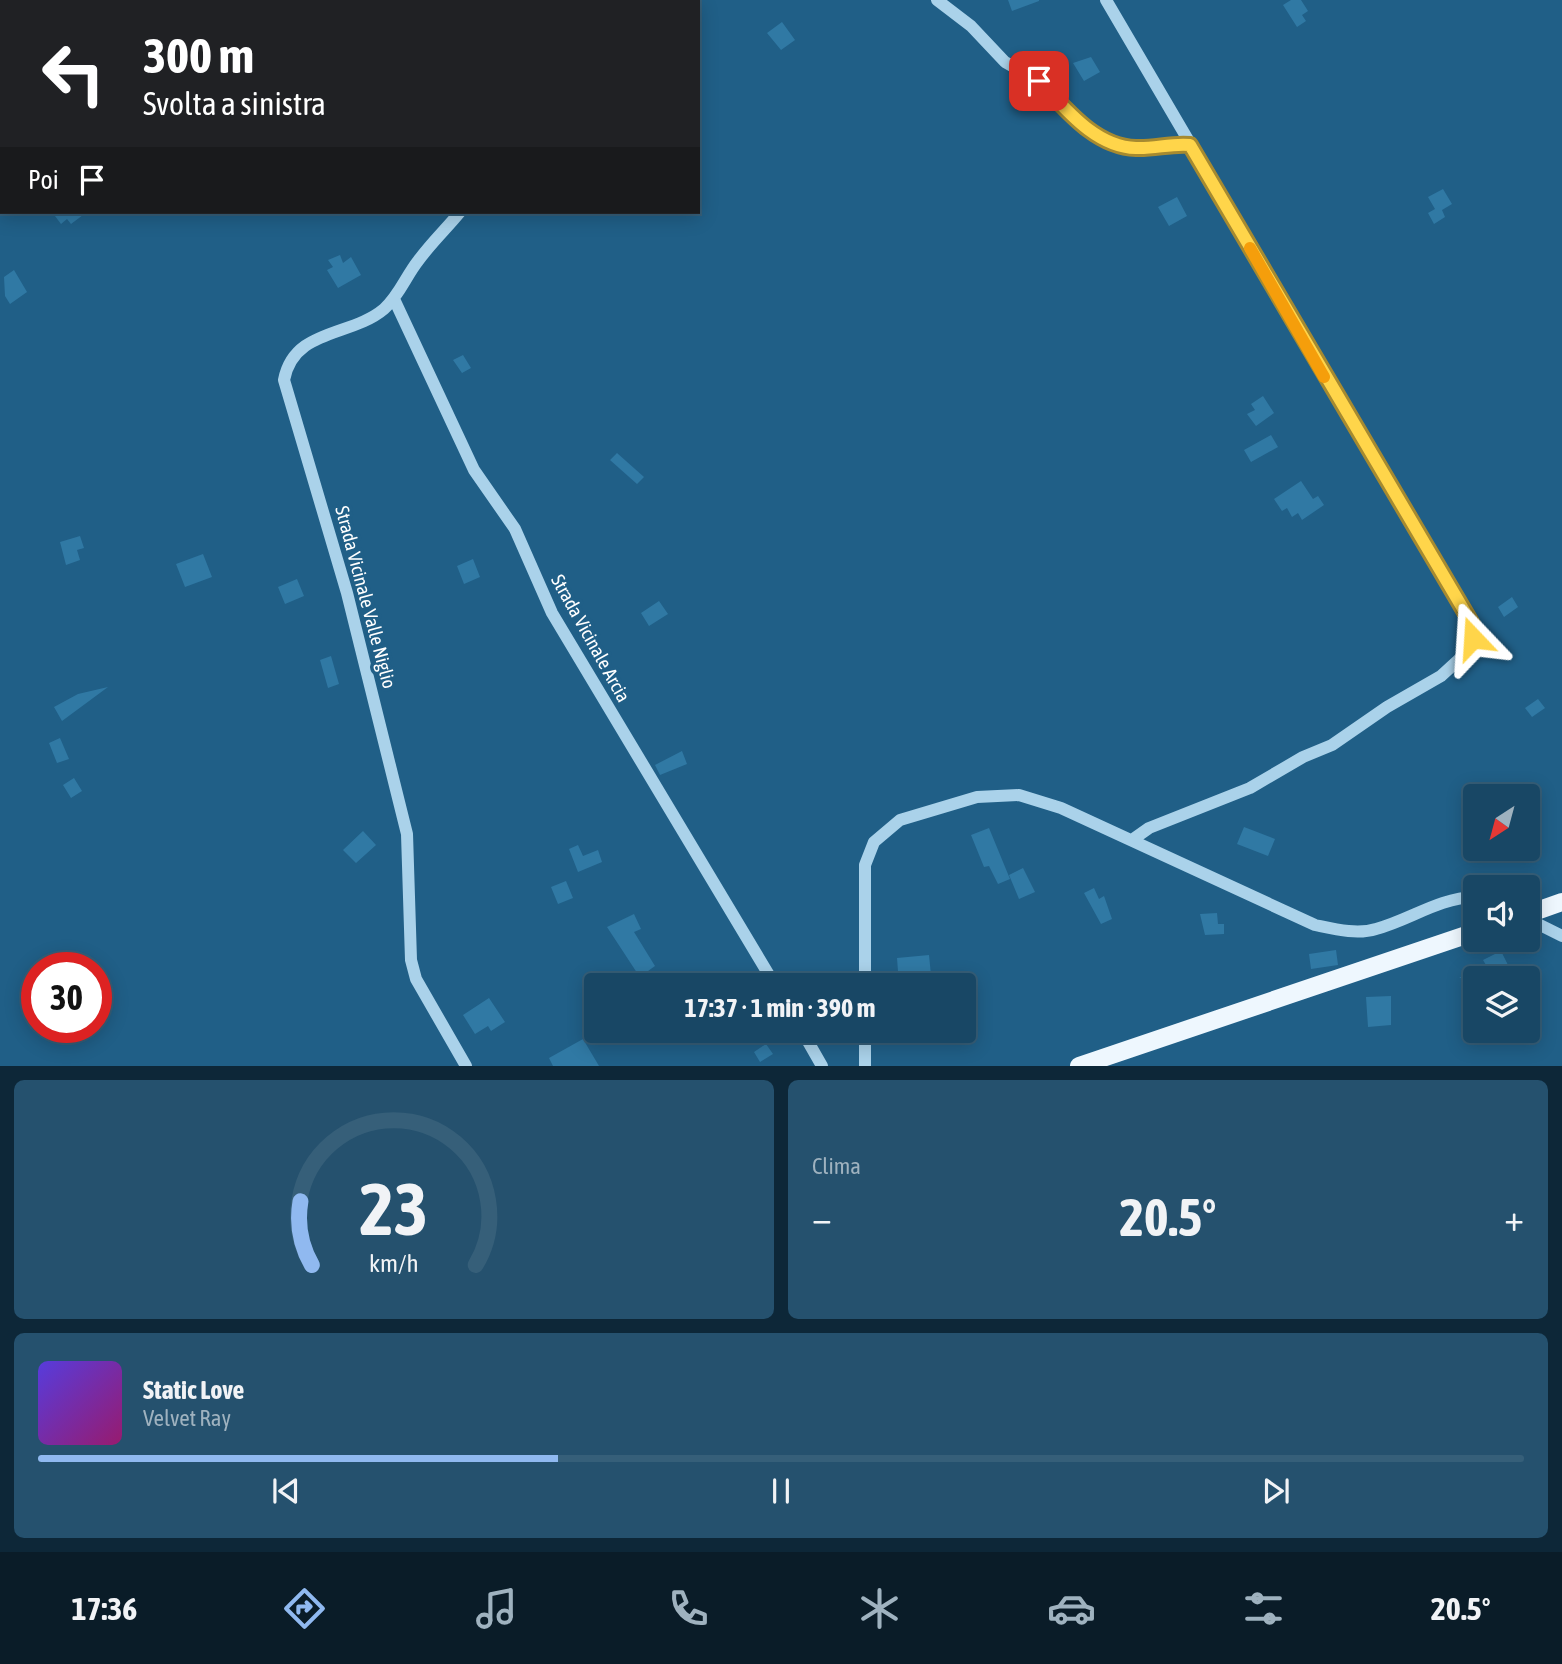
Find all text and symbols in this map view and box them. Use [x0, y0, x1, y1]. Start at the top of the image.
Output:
text: 300 m [143, 27, 254, 83]
icon: left [28, 28, 119, 119]
pin [1009, 51, 1069, 111]
icon: arrive [1020, 62, 1058, 100]
text: Svolta a sinistra [143, 85, 326, 122]
icon: arrive [73, 161, 111, 199]
text: Poi [28, 165, 59, 195]
street label: Strada Vicinale Valle Niglio [331, 503, 401, 691]
street label: Strada Vicinale Arcia [547, 570, 635, 706]
position arrow [1436, 601, 1510, 675]
north arrow [1463, 784, 1540, 861]
map controls [1463, 784, 1540, 1043]
button: sound [1463, 875, 1540, 952]
speed limit sign: 30 [21, 952, 112, 1043]
button: layers [1463, 966, 1540, 1043]
text: 17:37 · 1 min · 390 m [685, 993, 875, 1023]
text: Clima [812, 1153, 861, 1179]
text: 23 [360, 1168, 428, 1251]
text: 20.5° [1120, 1187, 1216, 1247]
text: − [812, 1196, 832, 1239]
text: + [1504, 1196, 1524, 1239]
text: km/h [369, 1249, 419, 1277]
text: Static Love [143, 1375, 244, 1405]
text: Velvet Ray [143, 1405, 231, 1431]
icon: previous [267, 1472, 305, 1510]
icon: pause [762, 1472, 800, 1510]
icon: next [1257, 1472, 1295, 1510]
icon: directions [280, 1584, 329, 1633]
icon: music [472, 1584, 521, 1633]
icon: phone [664, 1584, 713, 1633]
icon: climate [855, 1584, 904, 1633]
icon: car [1047, 1584, 1096, 1633]
icon: filters [1239, 1584, 1288, 1633]
text: 17:36 [71, 1590, 137, 1627]
text: 20.5° [1431, 1590, 1490, 1627]

